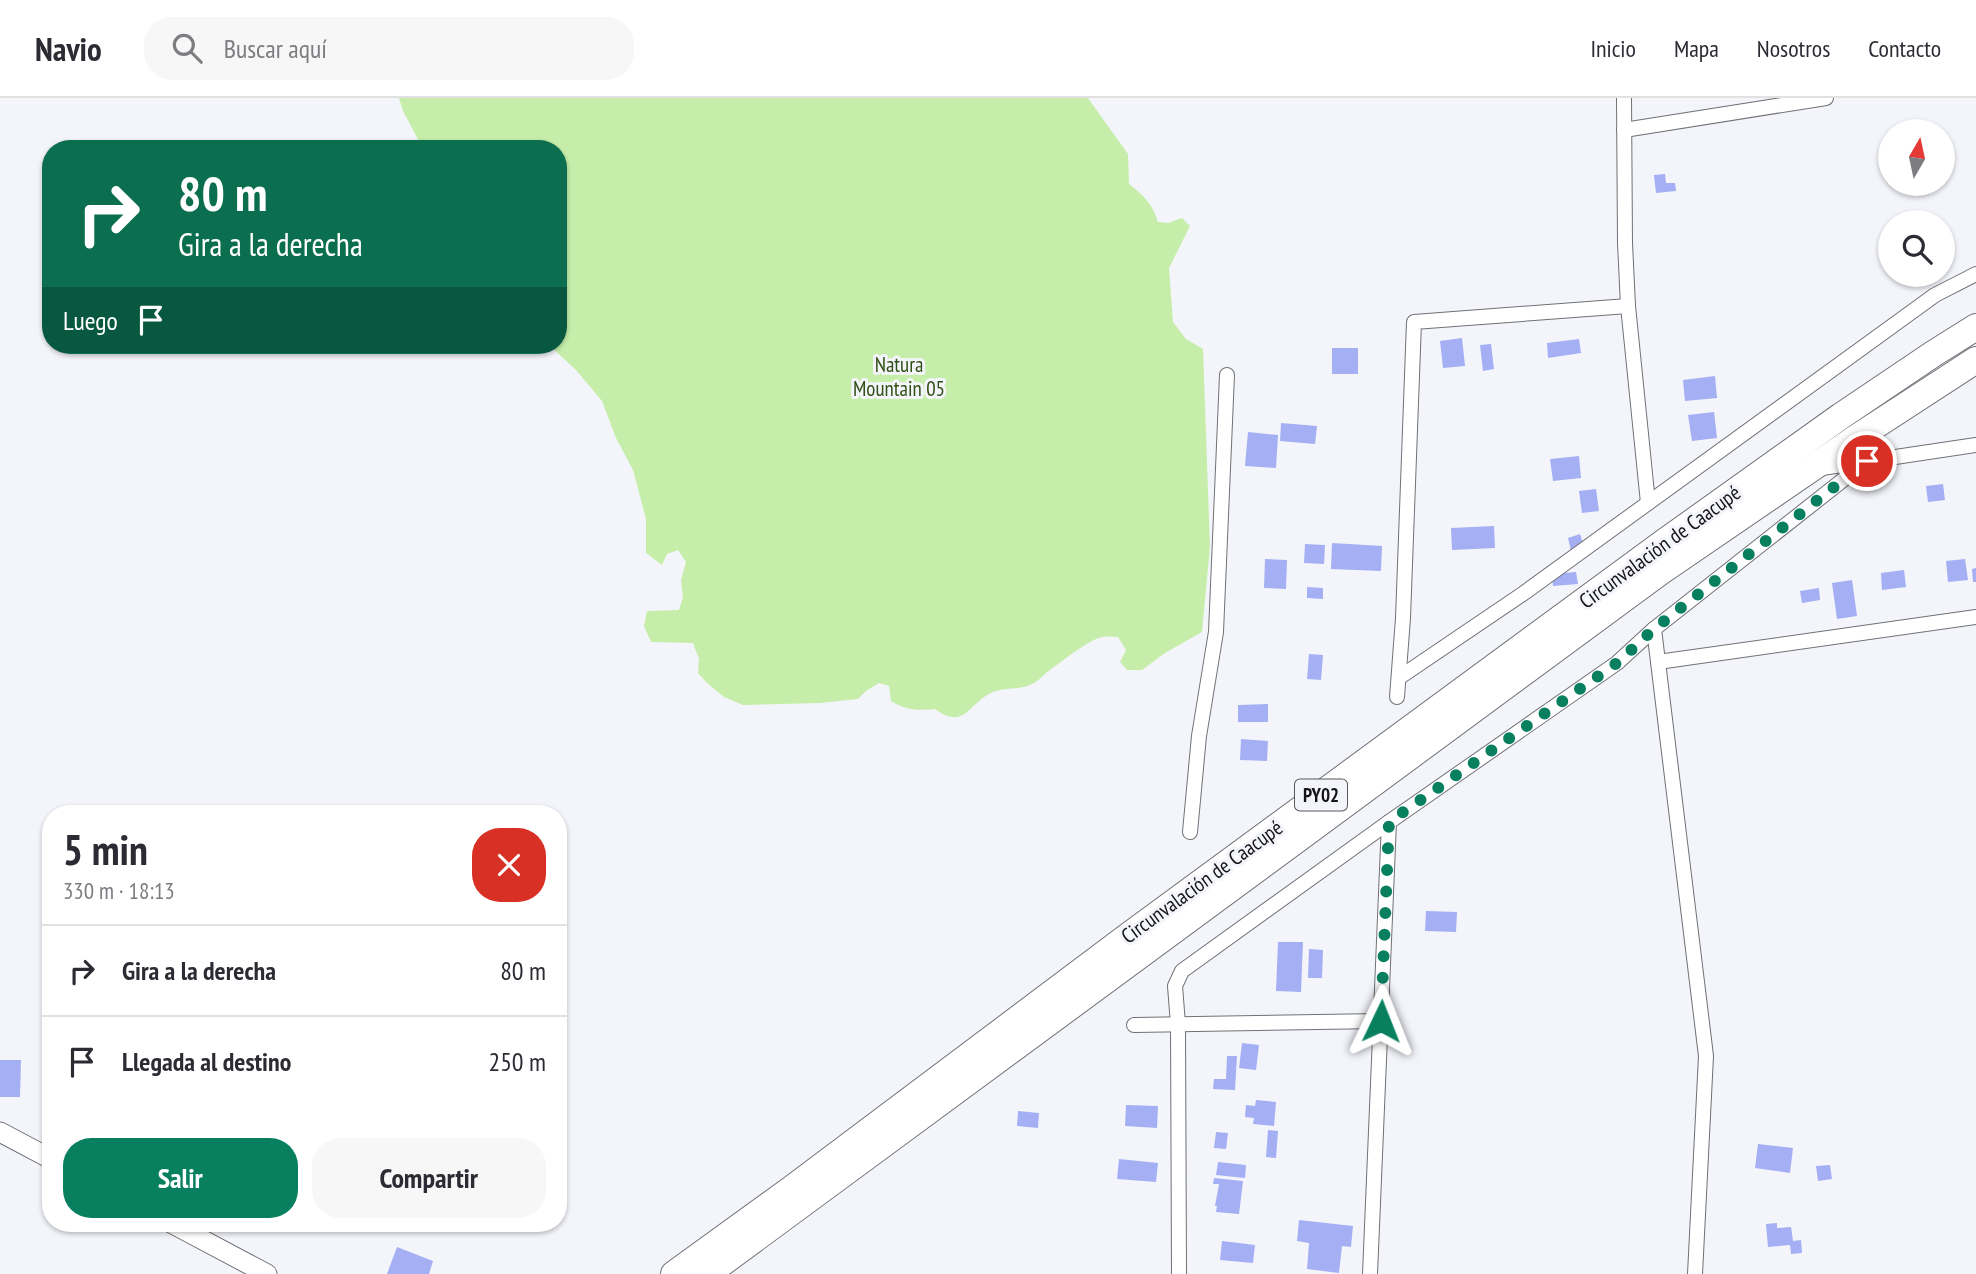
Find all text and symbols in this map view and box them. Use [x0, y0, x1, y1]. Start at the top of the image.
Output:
search box [144, 17, 634, 80]
text: Navio [35, 27, 102, 70]
icon: search [168, 29, 206, 67]
text: Buscar aquí [224, 32, 327, 65]
text: Inicio [1590, 33, 1636, 64]
text: Mapa [1674, 33, 1719, 64]
text: Nosotros [1757, 33, 1830, 64]
text: Contacto [1868, 33, 1941, 64]
north arrow [1878, 119, 1955, 196]
map controls [1878, 119, 1955, 287]
text: 80 m [178, 161, 267, 225]
icon: right [63, 168, 154, 259]
button: search [1878, 210, 1955, 287]
text: Gira a la derecha [178, 223, 363, 265]
icon: arrive [132, 301, 170, 339]
text: Luego [63, 304, 118, 337]
park label: Natura Mountain 05 [853, 351, 945, 402]
pin [1837, 431, 1897, 491]
icon: arrive [1848, 442, 1886, 480]
street label: Circunvalación de Caacupé [1574, 479, 1746, 614]
road number: PY02 [1295, 780, 1347, 810]
street label: Circunvalación de Caacupé [1116, 814, 1288, 949]
text: 5 min [63, 822, 148, 877]
button: close [472, 828, 546, 902]
text: 330 m · 18:13 [63, 876, 175, 905]
icon: right [63, 952, 101, 990]
text: Gira a la derecha [122, 954, 276, 987]
text: 80 m [500, 954, 546, 987]
position arrow [1344, 984, 1418, 1058]
icon: arrive [63, 1043, 101, 1081]
text: Llegada al destino [122, 1045, 291, 1078]
text: 250 m [488, 1045, 546, 1078]
button: Salir [63, 1138, 298, 1218]
button: Compartir [312, 1138, 546, 1218]

